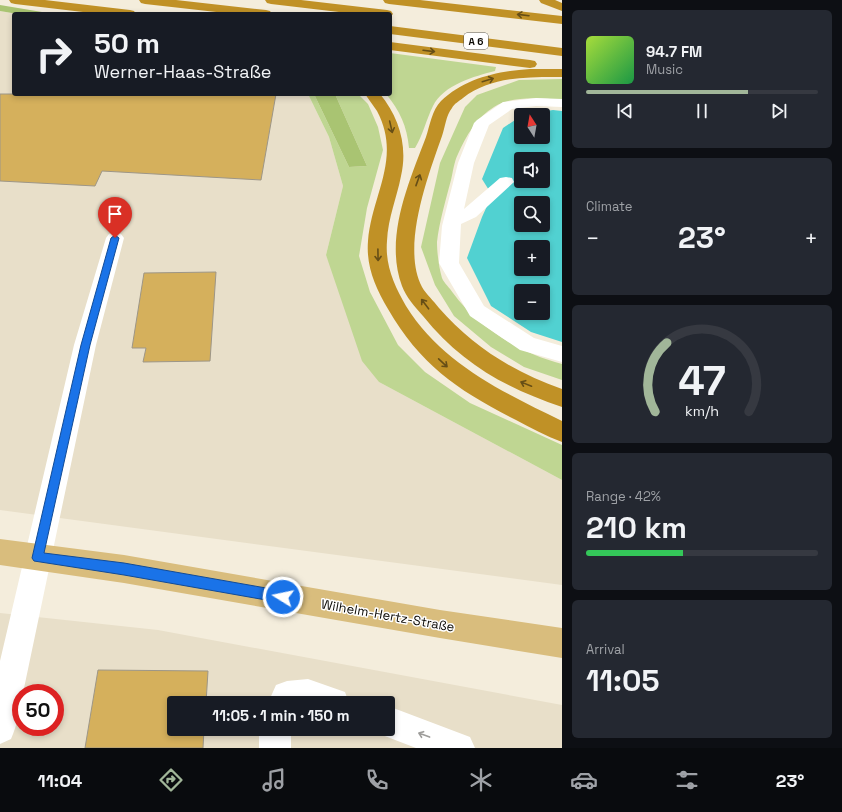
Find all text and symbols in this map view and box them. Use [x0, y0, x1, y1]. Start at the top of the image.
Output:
one-way arrow [517, 12, 530, 19]
text: 50 m [94, 25, 160, 61]
icon: right [28, 28, 80, 80]
road number: A 6 [464, 33, 488, 49]
text: 94.7 FM [646, 42, 702, 61]
one-way arrow [422, 47, 435, 55]
text: Werner-Haas-Straße [94, 60, 271, 83]
text: Music [646, 61, 683, 78]
one-way arrow [482, 76, 495, 83]
icon: previous [614, 100, 636, 122]
icon: pause [691, 100, 713, 122]
icon: next [768, 100, 790, 122]
north arrow [514, 108, 550, 144]
map controls [514, 108, 550, 320]
one-way arrow [388, 120, 396, 133]
button: sound [514, 152, 550, 188]
one-way arrow [415, 174, 422, 187]
button: search [514, 196, 550, 232]
pin [98, 197, 132, 238]
text: Climate [586, 198, 632, 215]
icon: arrive [104, 203, 126, 225]
text: 23° [678, 218, 726, 257]
text: − [586, 224, 600, 252]
text: + [804, 224, 818, 252]
button: + [514, 240, 550, 276]
one-way arrow [374, 248, 382, 261]
button: − [514, 284, 550, 320]
one-way arrow [421, 299, 429, 310]
text: 47 [678, 354, 726, 407]
one-way arrow [437, 358, 447, 367]
one-way arrow [520, 379, 532, 387]
text: km/h [685, 402, 719, 420]
text: Range · 42% [586, 488, 661, 505]
text: 210 km [586, 508, 687, 547]
position arrow [262, 576, 304, 618]
street label: Wilhelm-Hertz-Straße [320, 595, 456, 636]
text: Arrival [586, 641, 625, 658]
text: 11:05 [586, 661, 660, 700]
speed limit sign: 50 [12, 684, 64, 736]
text: 11:05 · 1 min · 150 m [212, 706, 350, 725]
one-way arrow [418, 730, 430, 738]
icon: directions [157, 766, 185, 794]
icon: music [260, 766, 288, 794]
icon: phone [363, 766, 391, 794]
icon: climate [467, 766, 495, 794]
icon: car [570, 766, 598, 794]
icon: filters [673, 766, 701, 794]
text: 11:04 [38, 769, 82, 792]
text: 23° [776, 769, 804, 792]

